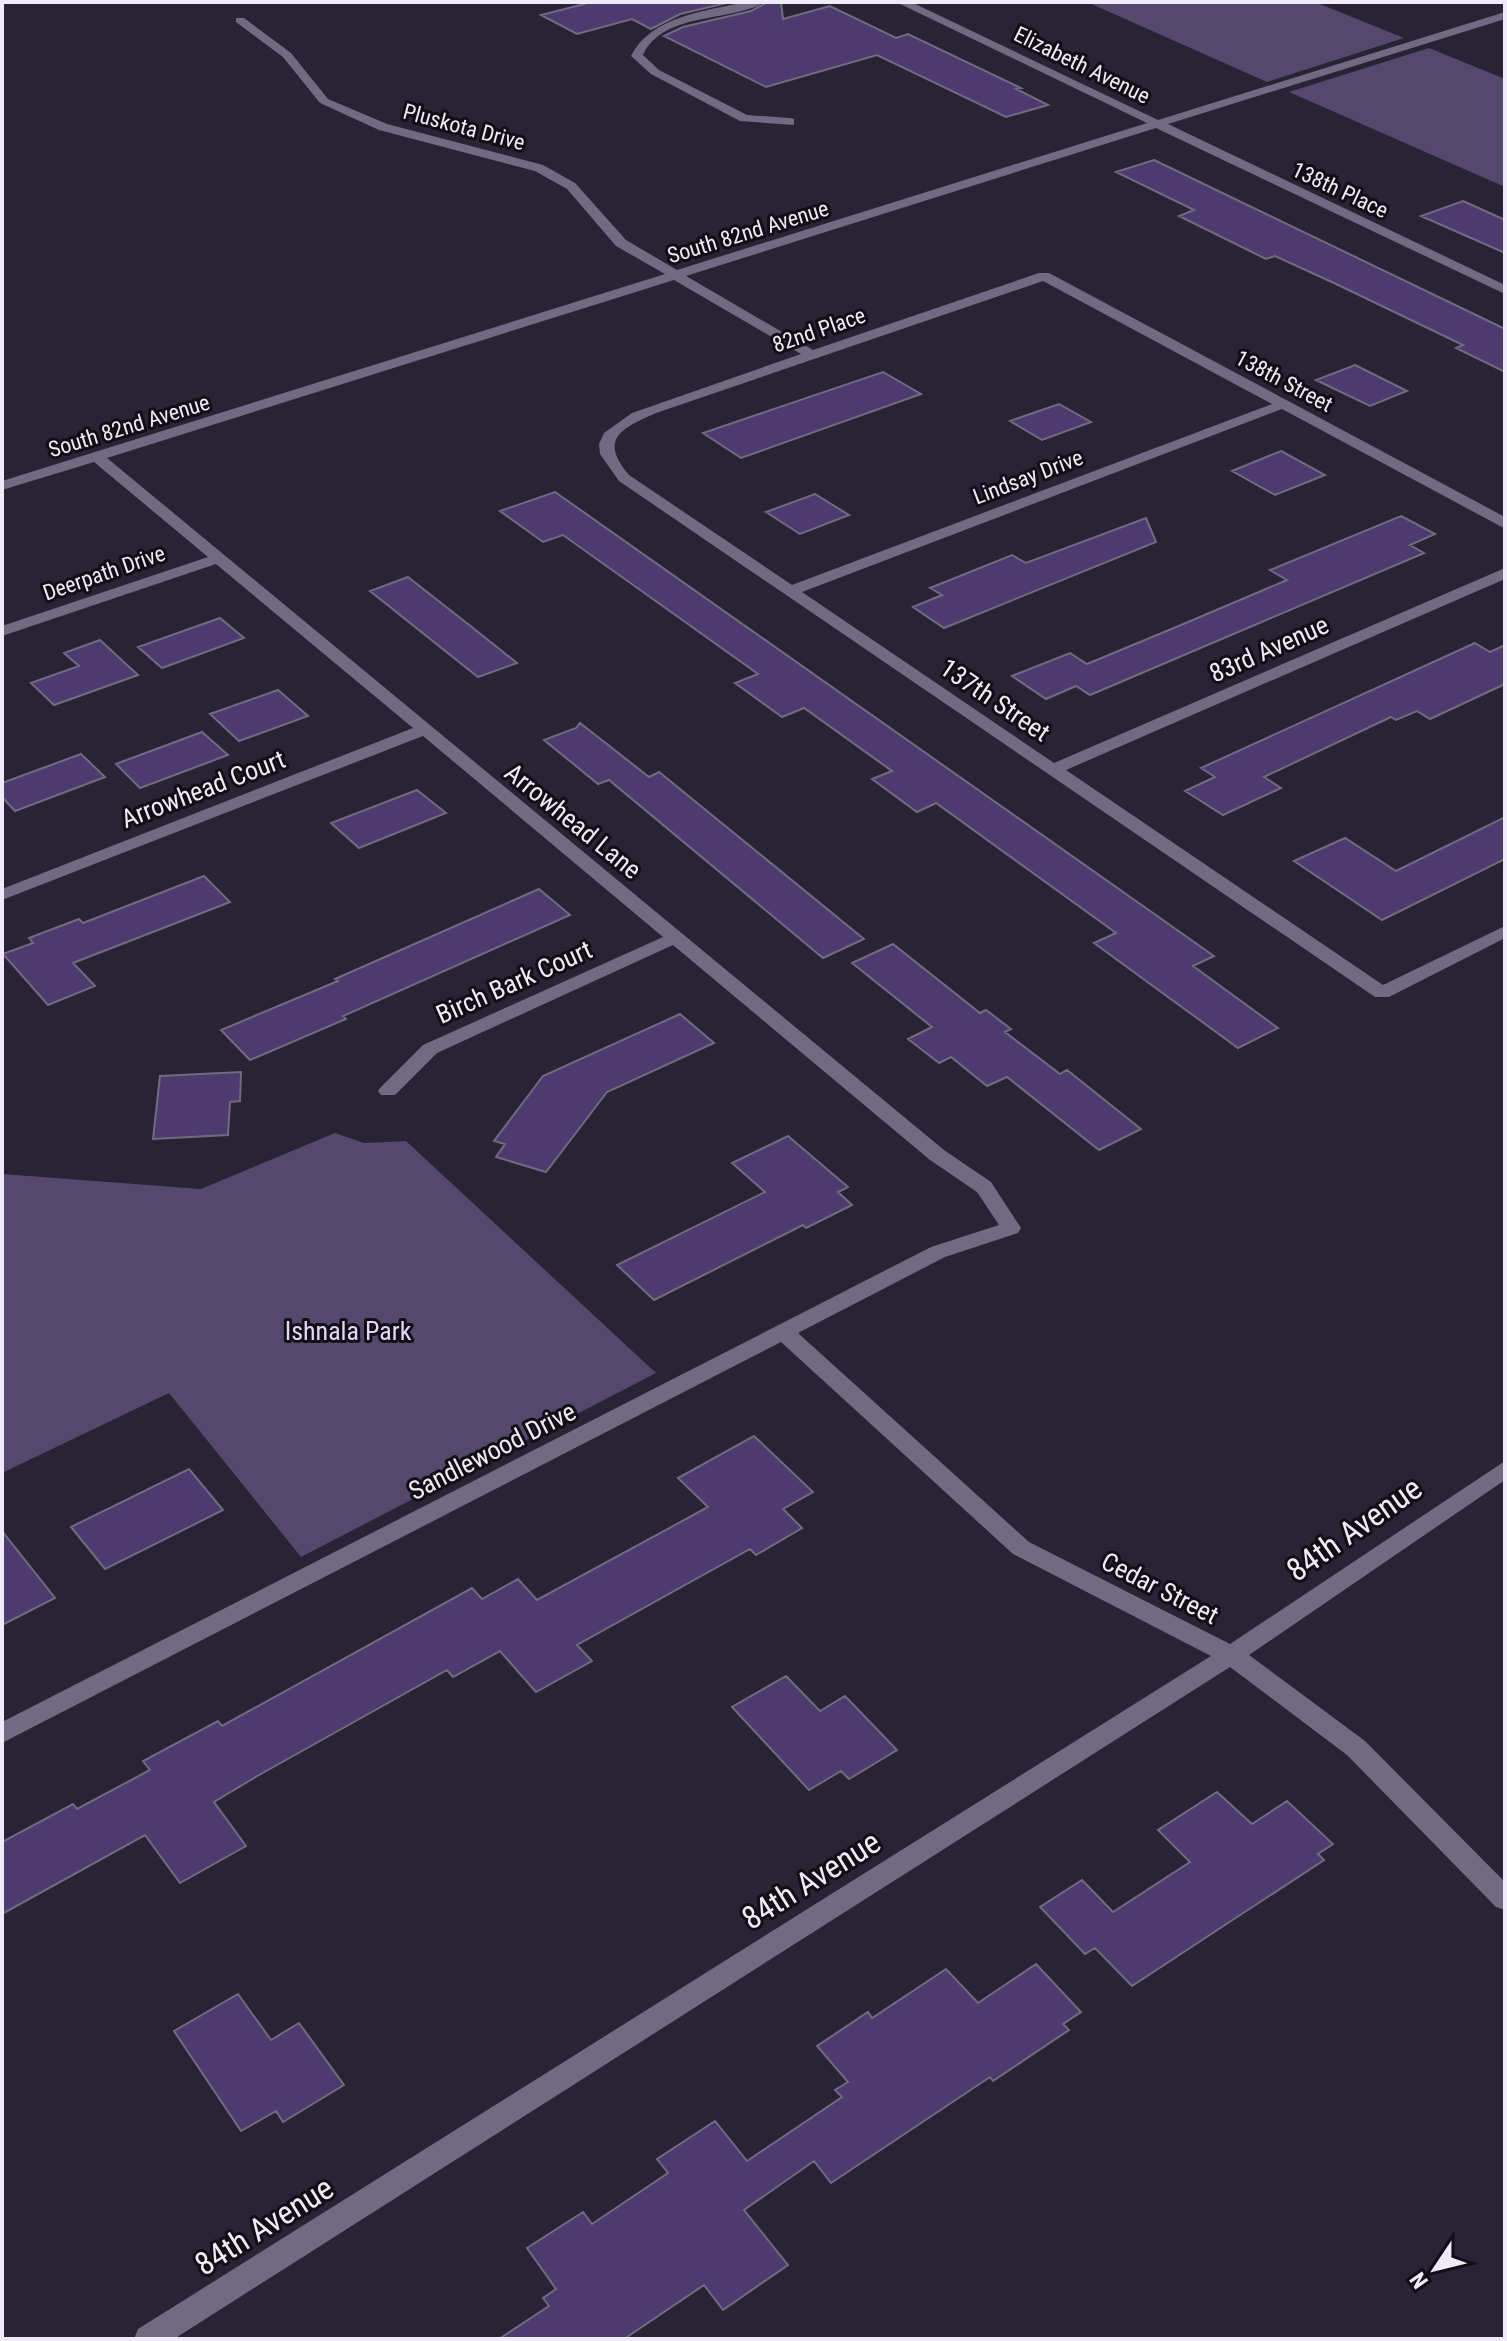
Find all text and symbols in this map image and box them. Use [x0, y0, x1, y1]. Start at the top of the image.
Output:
street label: Elizabeth Avenue [1010, 21, 1154, 109]
street label: Pluskota Drive [400, 99, 528, 155]
street label: 138th Place [1288, 157, 1392, 223]
street label: South 82nd Avenue [665, 196, 831, 268]
street label: 82nd Place [769, 302, 869, 358]
street label: 138th Street [1231, 345, 1337, 417]
street label: South 82nd Avenue [46, 390, 212, 462]
street label: Lindsay Drive [970, 445, 1086, 509]
street label: Deerpath Drive [40, 540, 168, 606]
street label: 83rd Avenue [1205, 609, 1333, 689]
street label: 137th Street [935, 652, 1055, 748]
street label: Arrowhead Court [117, 744, 289, 834]
street label: Arrowhead Lane [499, 757, 647, 885]
street label: Birch Bark Court [432, 934, 596, 1030]
park label: Ishnala Park [285, 1316, 412, 1346]
street label: Sandlewood Drive [404, 1396, 580, 1506]
street label: 84th Avenue [1279, 1469, 1429, 1589]
street label: Cedar Street [1097, 1546, 1223, 1630]
street label: 84th Avenue [735, 1823, 887, 1937]
street label: 84th Avenue [188, 2169, 340, 2283]
north arrow [1395, 2229, 1475, 2309]
text: N [1405, 2267, 1433, 2293]

